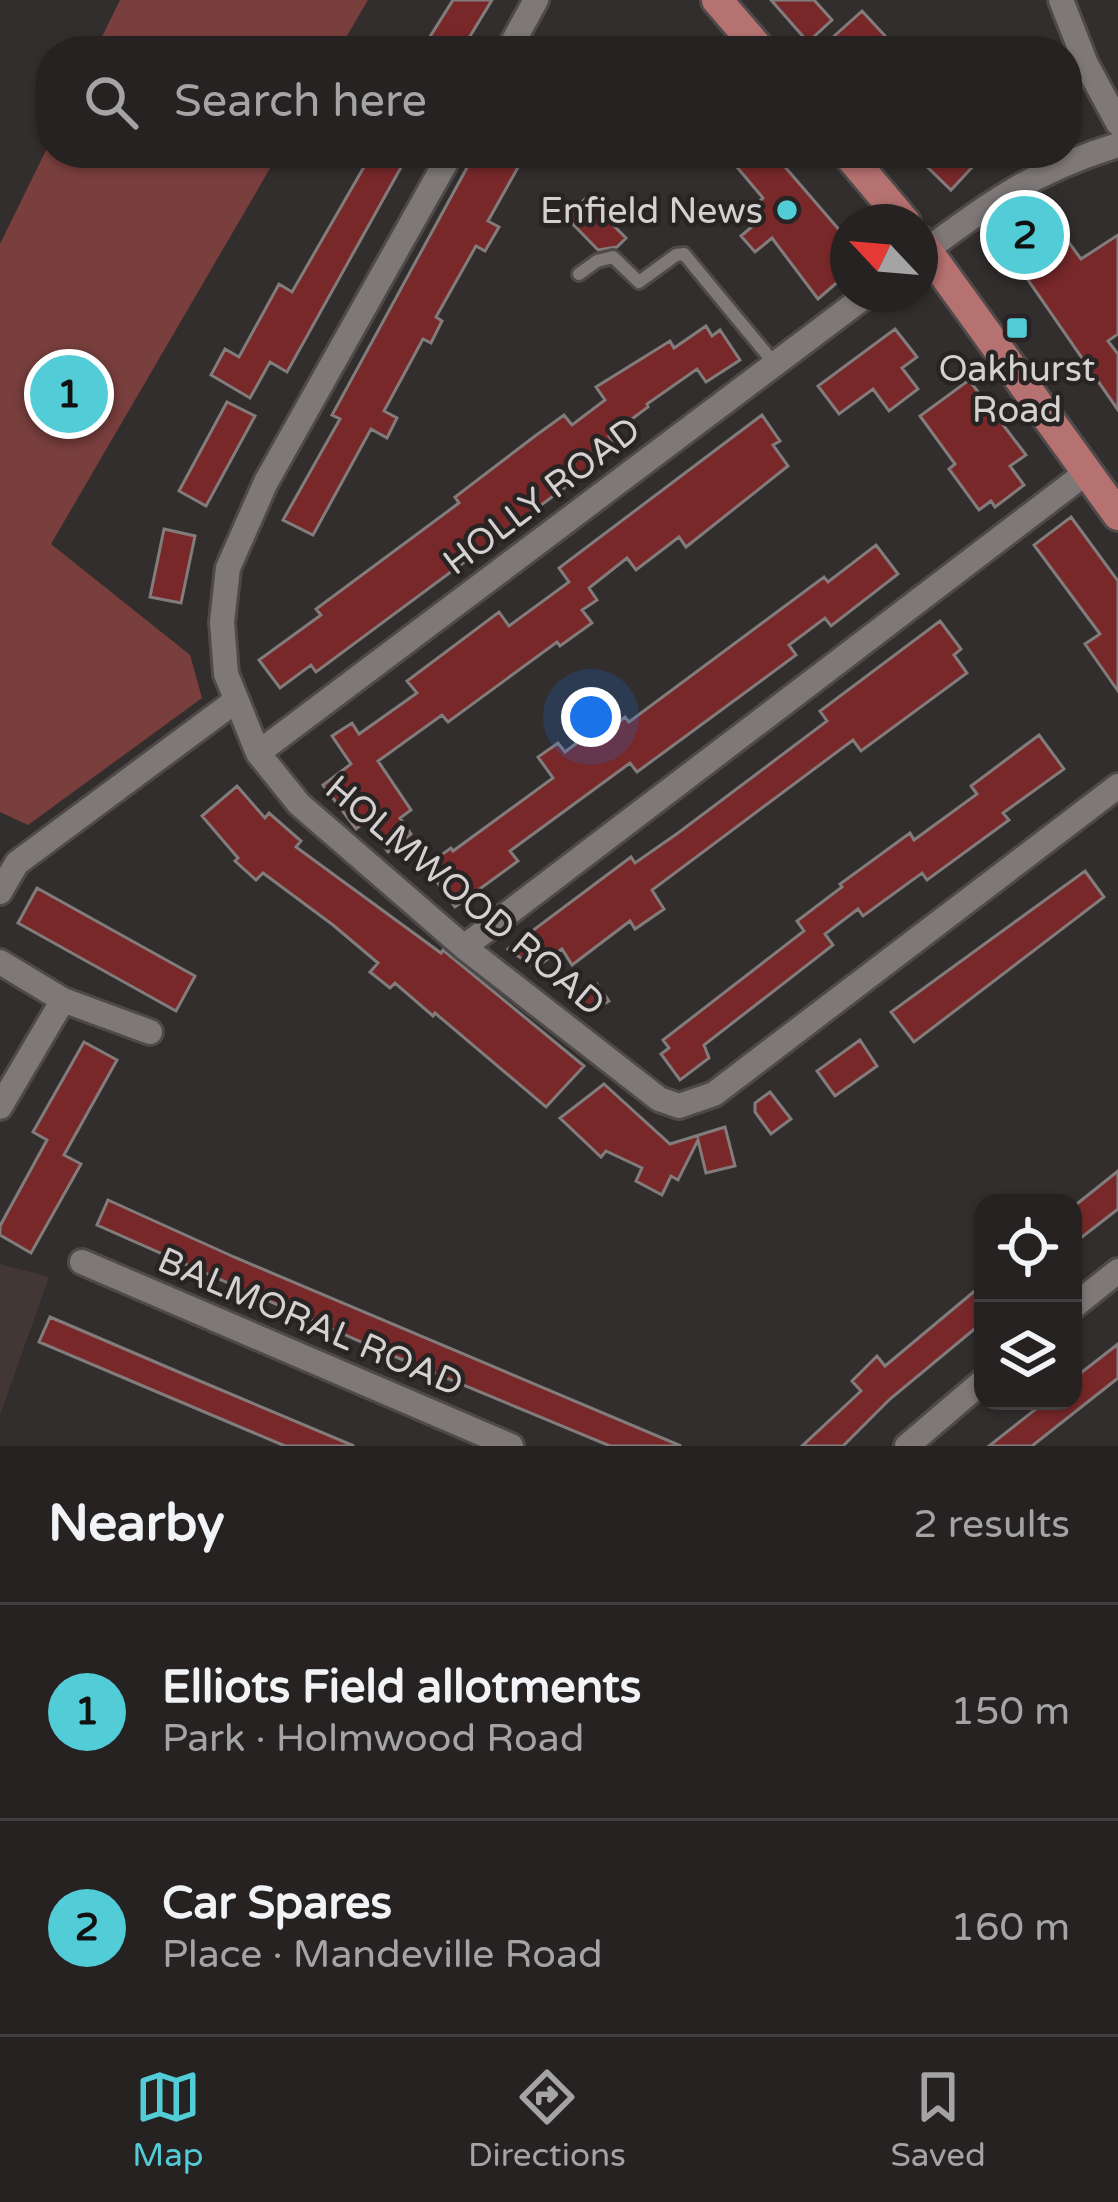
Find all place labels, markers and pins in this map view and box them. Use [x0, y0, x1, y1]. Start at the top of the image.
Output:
place label: Enfield News [540, 190, 763, 233]
pin: 2 [986, 190, 1064, 280]
marker: Enfield News [774, 197, 800, 223]
marker: Oakhurst Road [1004, 315, 1030, 341]
place label: Oakhurst Road [938, 348, 1096, 432]
pin: 1 [30, 349, 108, 439]

